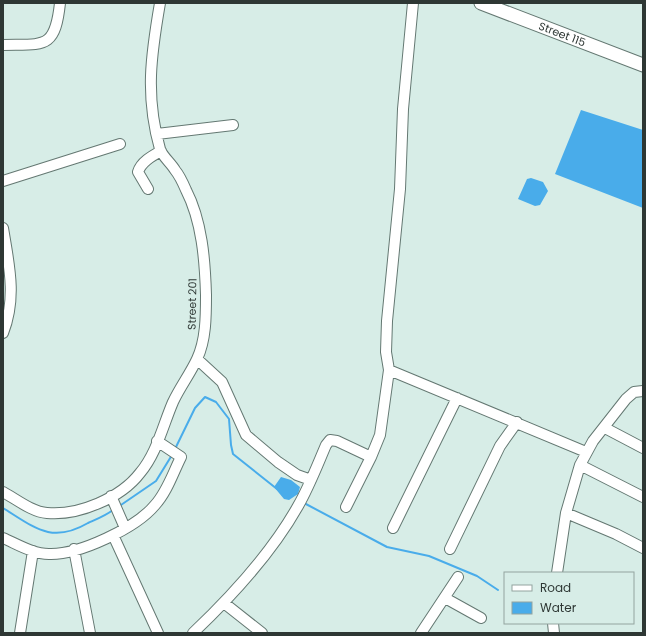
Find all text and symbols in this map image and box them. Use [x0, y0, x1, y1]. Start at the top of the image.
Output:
street label: Street 115 [536, 18, 588, 50]
street label: Street 201 [184, 278, 200, 330]
legend [504, 572, 634, 624]
text: Road [540, 579, 571, 596]
text: Water [540, 599, 577, 616]

